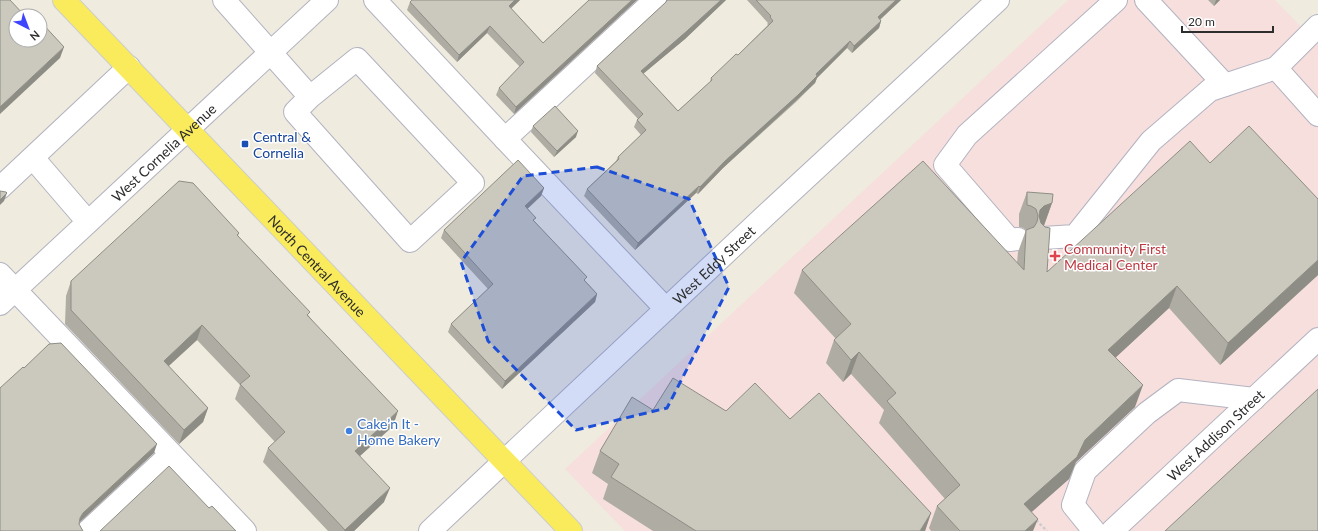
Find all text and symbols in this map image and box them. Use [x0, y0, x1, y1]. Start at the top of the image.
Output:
north arrow [8, 8, 48, 48]
scale bar [1182, 8, 1273, 34]
text: 20 m [1188, 14, 1215, 29]
text: N [28, 28, 43, 43]
street label: West Cornelia Avenue [108, 99, 219, 205]
place label: Central & Cornelia [253, 128, 311, 161]
marker: Central & Cornelia [240, 139, 250, 149]
street label: North Central Avenue [265, 211, 370, 320]
street label: West Eddy Street [669, 222, 758, 307]
place label: Community First Medical Center [1064, 240, 1166, 273]
marker: Community First Medical Center [1049, 250, 1061, 262]
street label: West Addison Street [1163, 386, 1267, 484]
place label: Cake’n It - Home Bakery [357, 415, 441, 448]
marker: Cake’n It - Home Bakery [344, 426, 354, 436]

